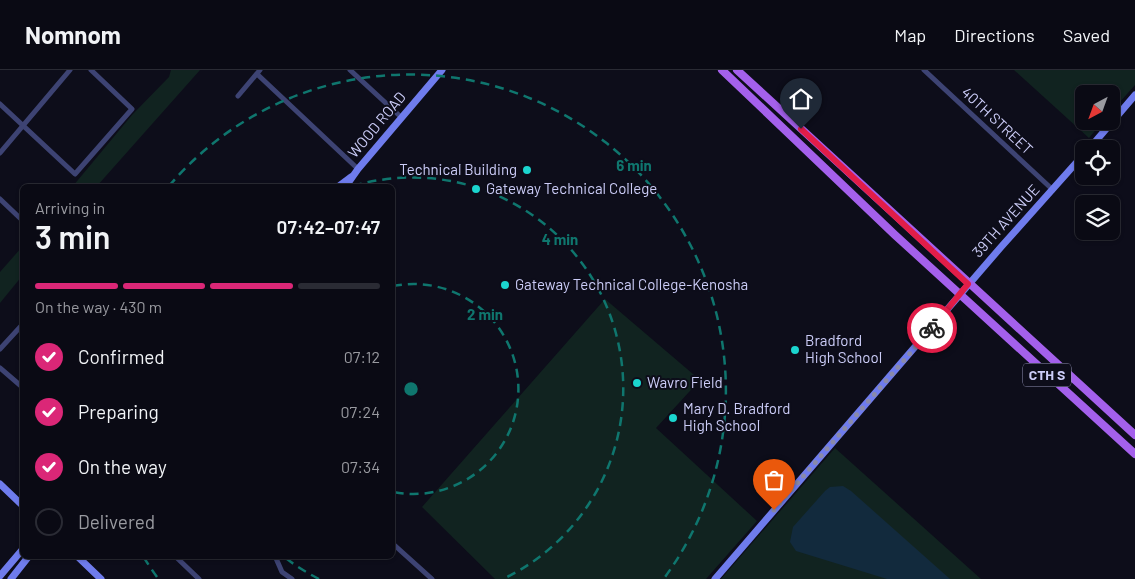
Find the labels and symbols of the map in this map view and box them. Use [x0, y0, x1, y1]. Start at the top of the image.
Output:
pin [780, 78, 822, 129]
street label: 40TH STREET [958, 83, 1037, 158]
north arrow [1075, 85, 1120, 130]
street label: WOOD ROAD [343, 88, 409, 161]
text: 6 min [616, 156, 652, 174]
place label: Technical Building [399, 160, 517, 178]
marker: Technical Building [521, 164, 533, 176]
place label: Gateway Technical College [486, 179, 657, 197]
street label: 39TH AVENUE [968, 180, 1043, 261]
marker: Gateway Technical College [470, 183, 482, 195]
text: 4 min [542, 230, 578, 248]
place label: Gateway Technical College-Kenosha [515, 275, 748, 293]
marker: Gateway Technical College-Kenosha [499, 279, 511, 291]
courier [907, 303, 957, 353]
text: 2 min [467, 305, 503, 323]
place label: Bradford High School [805, 331, 882, 366]
marker: Bradford High School [789, 344, 801, 356]
road number: CTH S [1023, 364, 1071, 386]
place label: Wavro Field [647, 373, 723, 391]
marker: Wavro Field [631, 377, 643, 389]
centre of rings [402, 380, 420, 398]
place label: Mary D. Bradford High School [683, 399, 791, 434]
marker: Mary D. Bradford High School [667, 412, 679, 424]
pin [753, 459, 795, 510]

